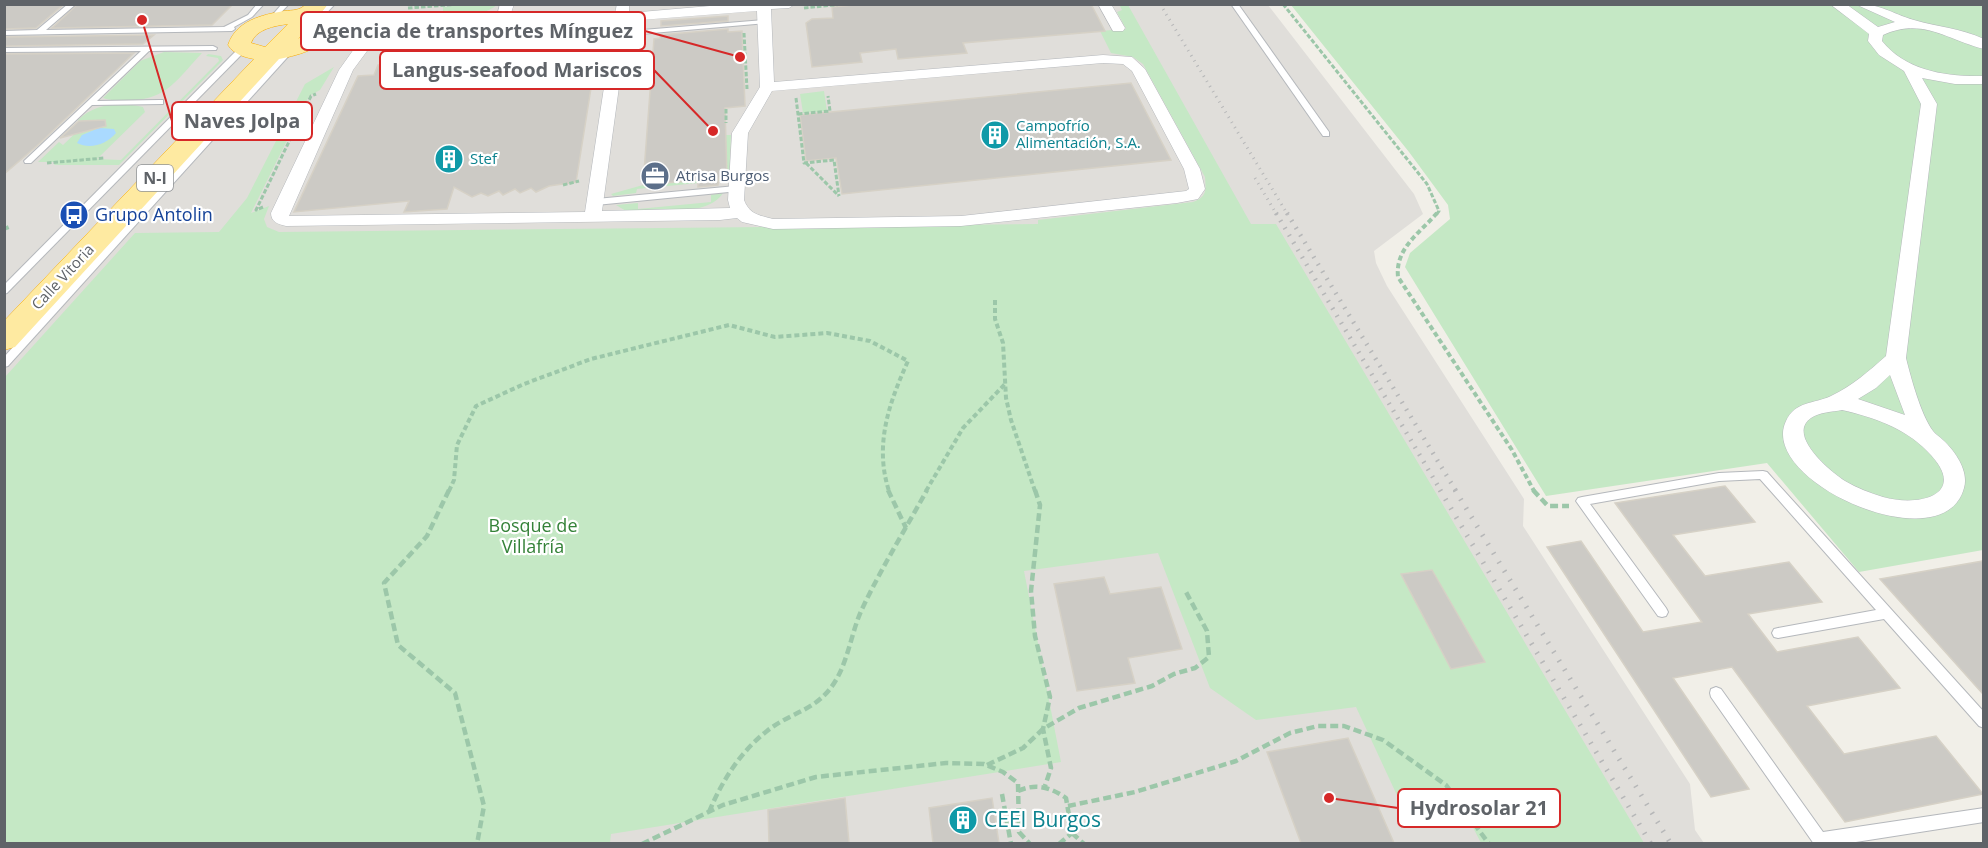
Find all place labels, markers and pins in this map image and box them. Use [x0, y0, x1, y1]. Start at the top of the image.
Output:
callout: Agencia de transportes Mínguez [301, 12, 645, 50]
callout: Langus-seafood Mariscos [380, 51, 654, 89]
callout: Naves Jolpa [172, 102, 312, 140]
place label: Campofrío Alimentación, S.A. [1016, 115, 1141, 152]
building icon: Campofrío Alimentación, S.A. [979, 119, 1011, 151]
building icon: Stef [433, 143, 465, 175]
place label: Stef [470, 148, 498, 168]
office icon: Atrisa Burgos [639, 160, 671, 192]
place label: Atrisa Burgos [676, 165, 769, 185]
bus stop icon: Grupo Antolin [58, 199, 90, 231]
place label: Grupo Antolin [95, 202, 213, 226]
callout: Hydrosolar 21 [1398, 789, 1560, 827]
building icon: CEEI Burgos [947, 804, 979, 836]
place label: CEEI Burgos [984, 805, 1101, 833]

